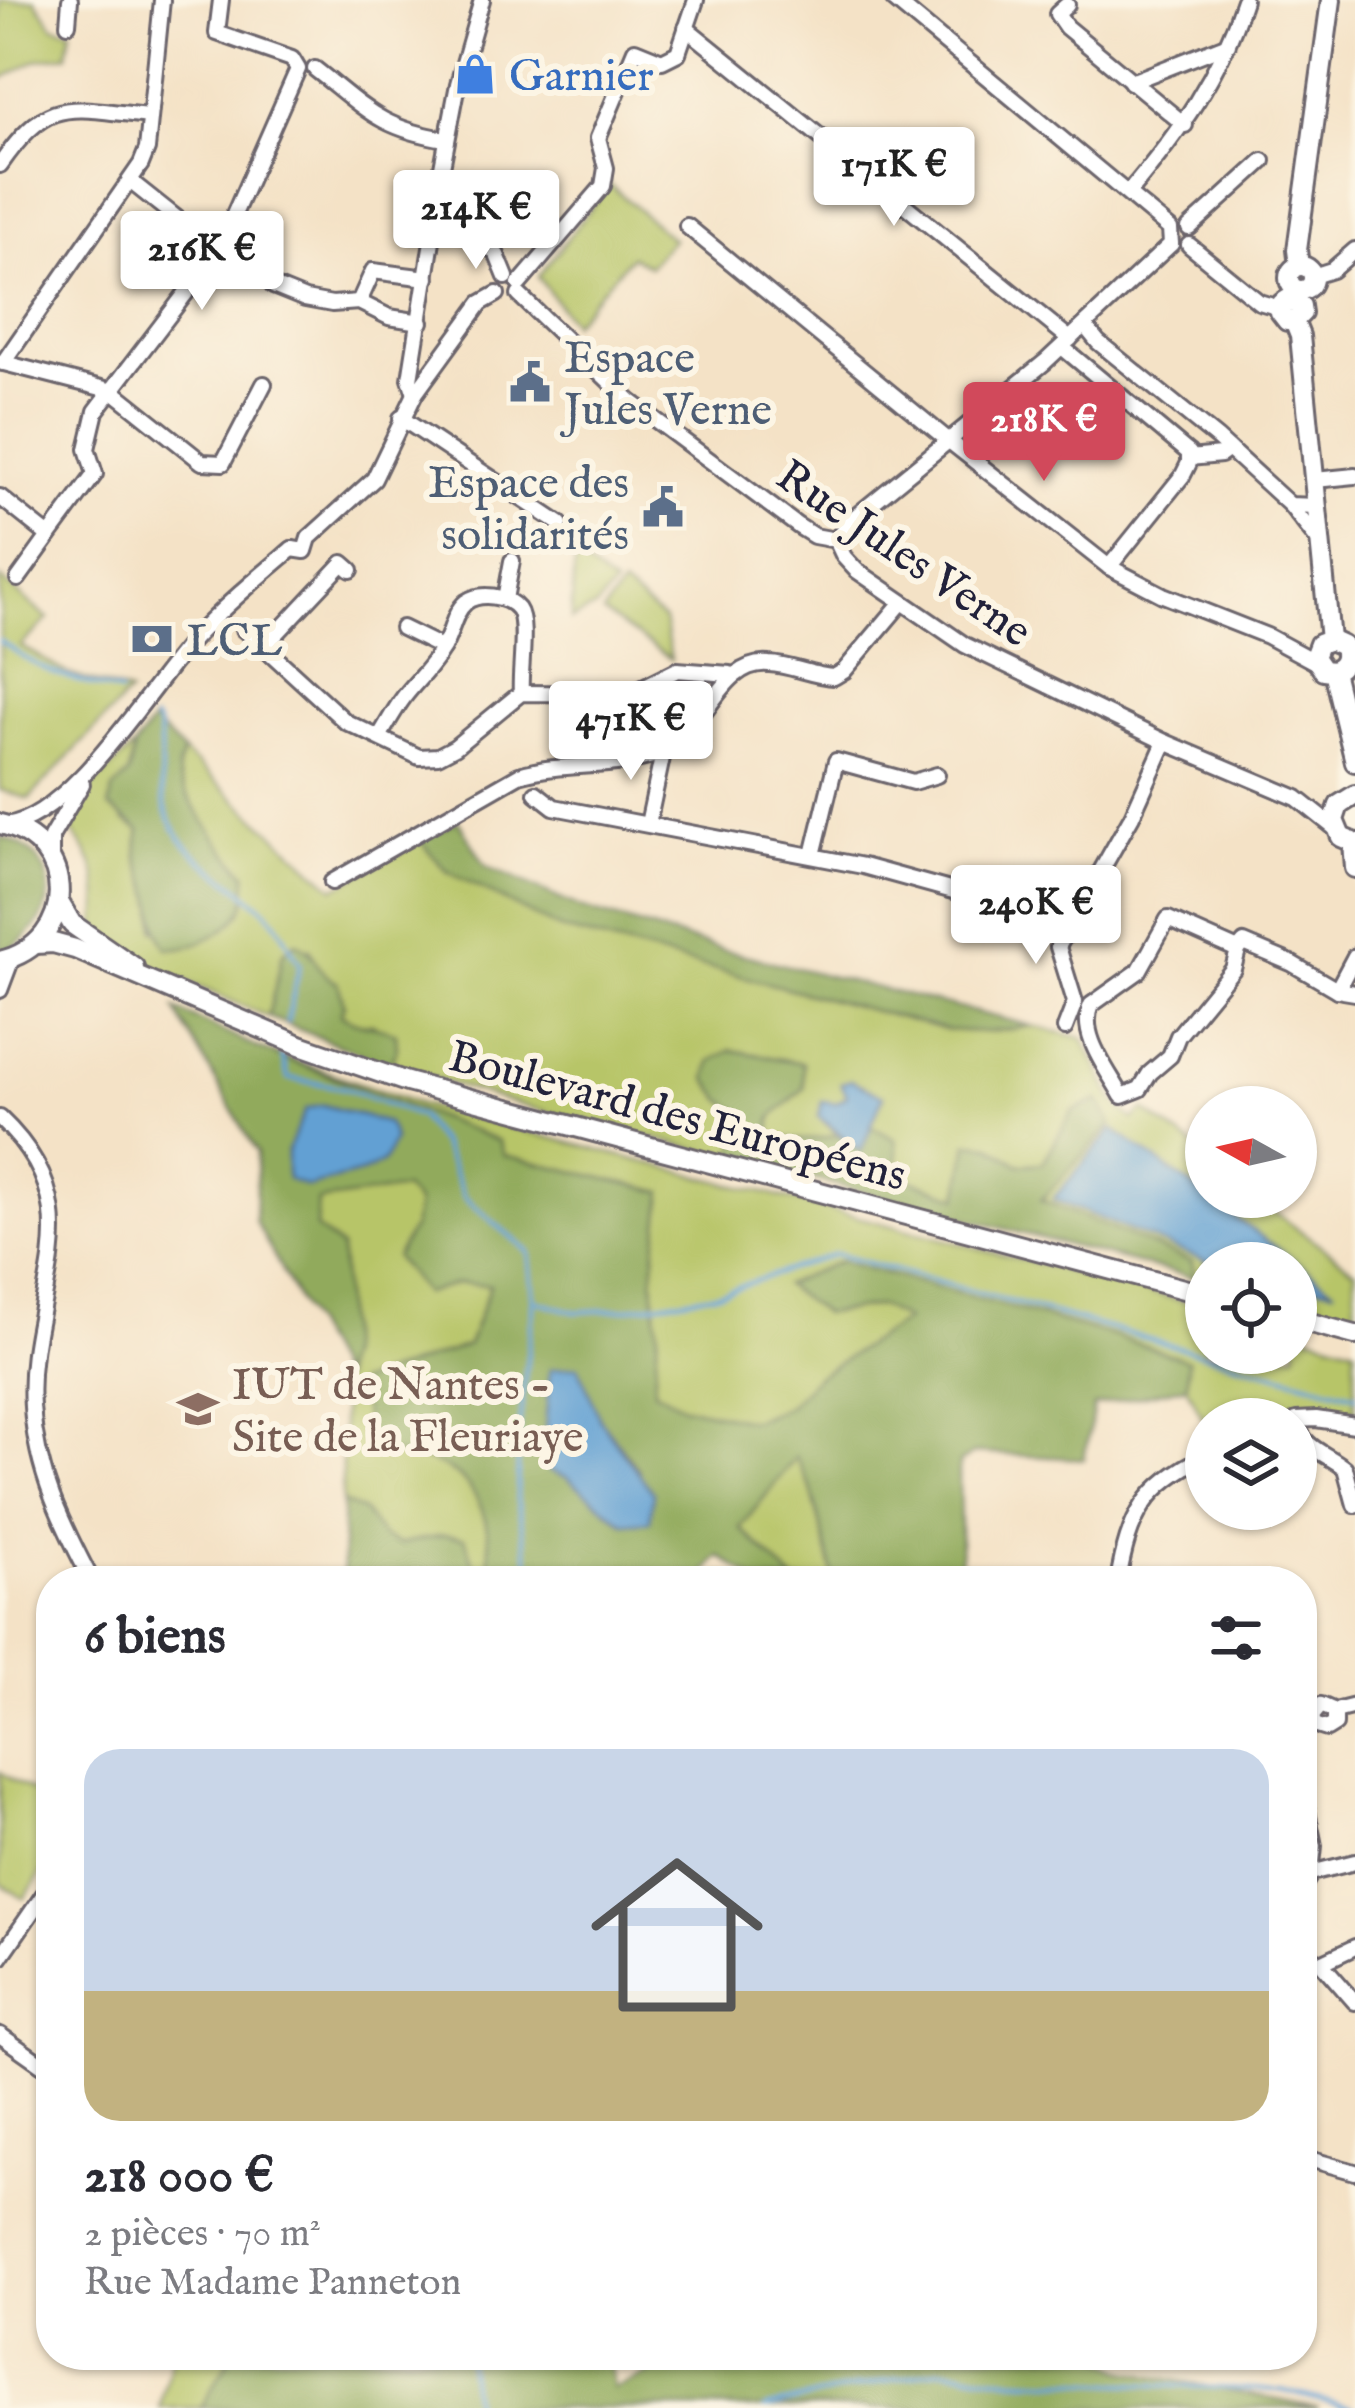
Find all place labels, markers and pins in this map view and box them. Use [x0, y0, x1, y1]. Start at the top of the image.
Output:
place label: Garnier [509, 49, 654, 106]
shop icon: Garnier [452, 51, 498, 97]
pin: 171K € [796, 127, 992, 229]
pin: 214K € [378, 170, 574, 272]
pin: 216K € [104, 211, 300, 313]
place label: Espace Jules Verne [559, 331, 772, 440]
public building icon: Espace Jules Verne [507, 359, 553, 405]
pin: 218K € [946, 382, 1142, 484]
place label: Espace des solidarités [428, 456, 629, 565]
public building icon: Espace des solidarités [640, 484, 686, 530]
place label: LCL [186, 614, 282, 671]
bank icon: LCL [129, 616, 175, 662]
pin: 471K € [533, 681, 729, 783]
pin: 240K € [938, 865, 1134, 967]
place label: IUT de Nantes - Site de la Fleuriaye [232, 1358, 583, 1467]
school or university icon: IUT de Nantes - Site de la Fleuriaye [175, 1386, 221, 1432]

